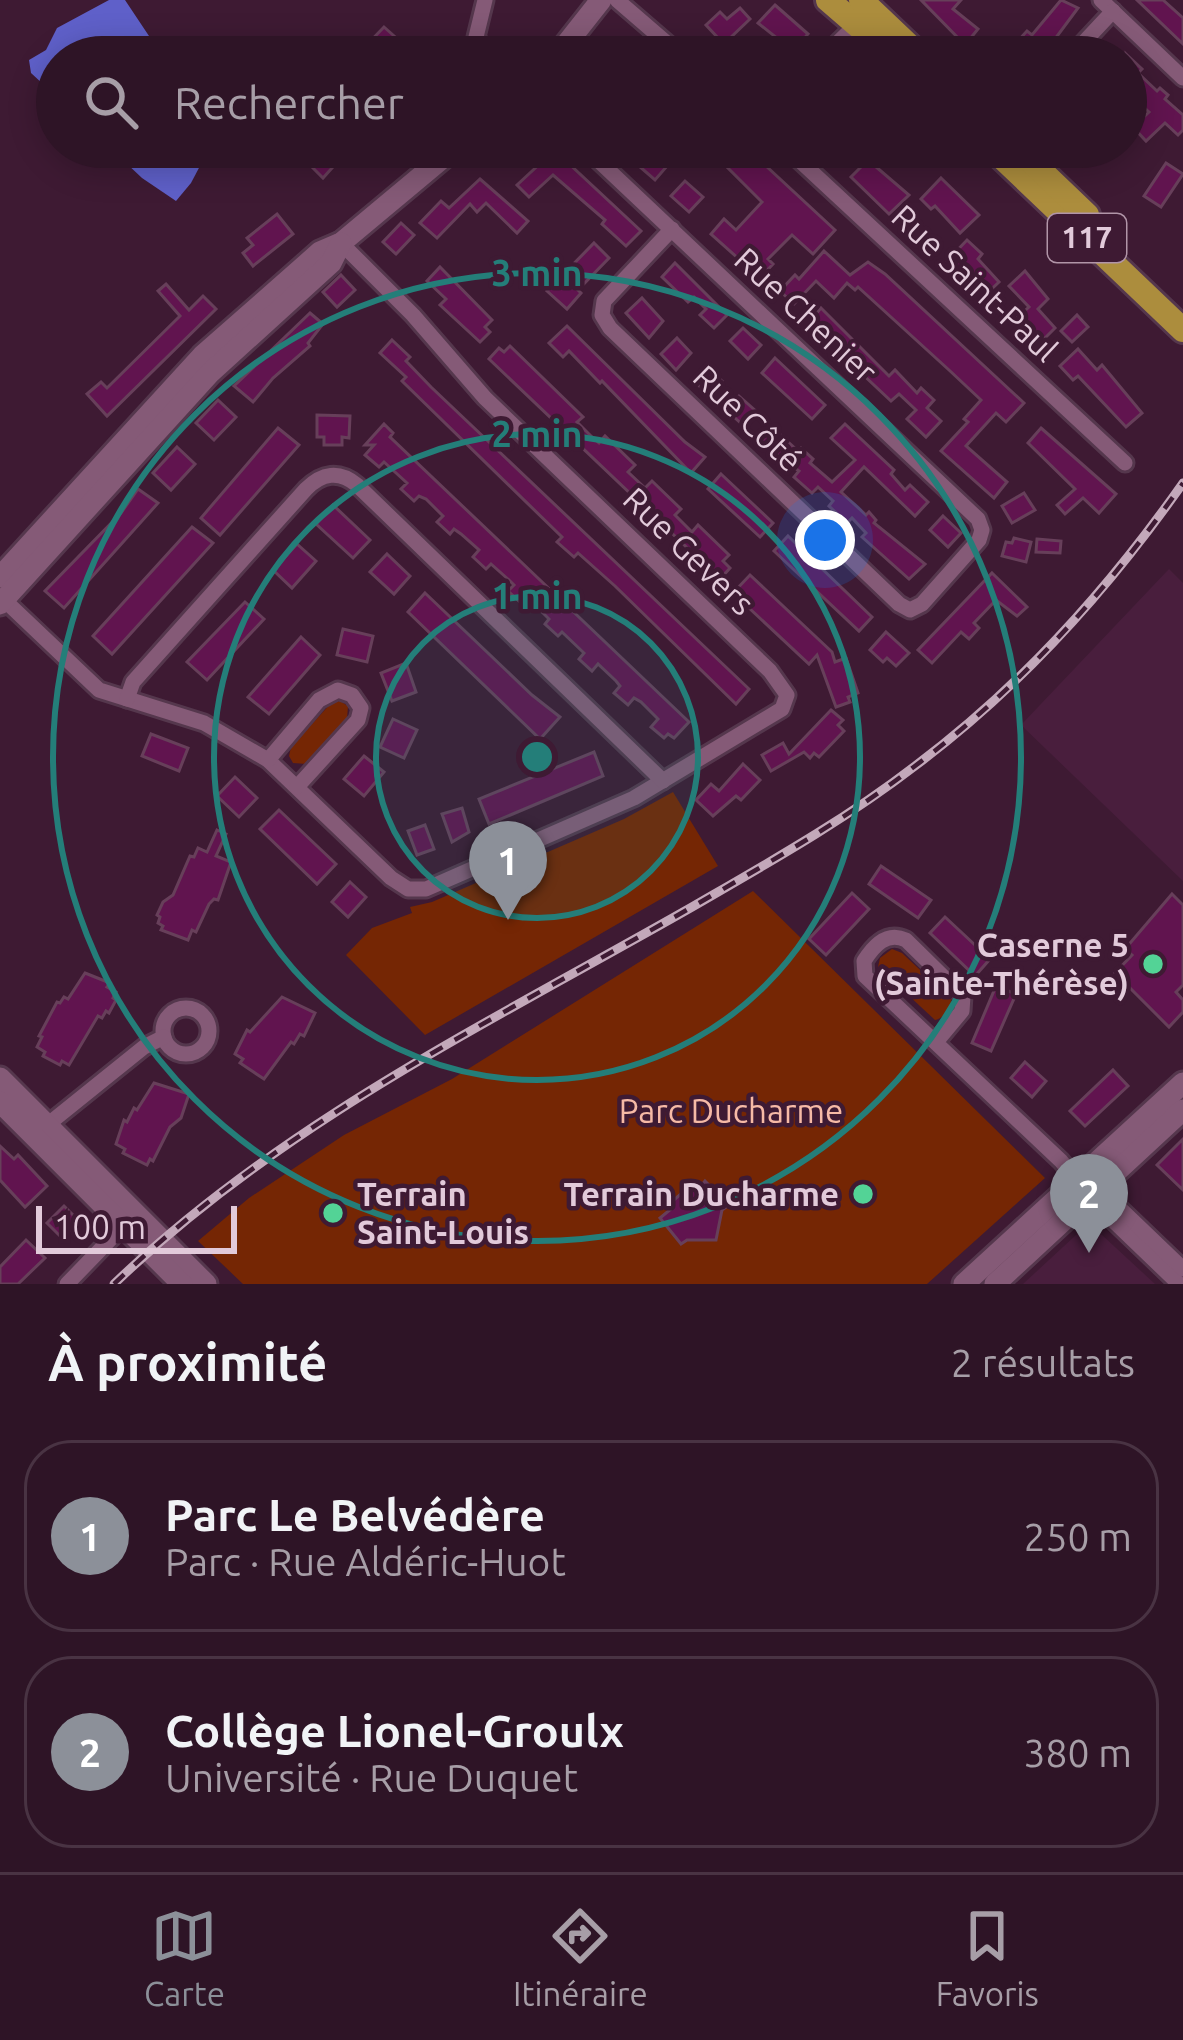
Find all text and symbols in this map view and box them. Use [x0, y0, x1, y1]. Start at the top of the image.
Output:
search box [36, 36, 1147, 168]
icon: search [78, 69, 144, 135]
text: Rechercher [174, 77, 404, 128]
street label: Rue Saint-Paul [885, 197, 1065, 368]
road number: 117 [1048, 214, 1126, 262]
street label: Rue Chenier [728, 240, 885, 390]
text: 3 min [492, 252, 582, 293]
street label: Rue Côté [687, 357, 810, 478]
text: 2 min [492, 413, 582, 454]
street label: Rue Gevers [617, 480, 762, 622]
your location [795, 510, 855, 570]
text: 1 min [492, 575, 582, 616]
centre of rings [516, 736, 558, 778]
pin: 1 [469, 821, 547, 920]
place label: Caserne 5 (Sainte-Thérèse) [874, 926, 1129, 1002]
marker: Caserne 5 (Sainte-Thérèse) [1140, 951, 1166, 977]
park label: Parc Ducharme [619, 1092, 843, 1129]
pin: 2 [1050, 1154, 1128, 1253]
place label: Terrain Saint-Louis [357, 1175, 529, 1250]
place label: Terrain Ducharme [564, 1175, 839, 1212]
marker: Terrain Ducharme [850, 1181, 876, 1207]
scale bar [36, 1200, 237, 1253]
marker: Terrain Saint-Louis [320, 1200, 346, 1226]
text: 100 m [54, 1208, 146, 1245]
text: À proximité [48, 1333, 327, 1391]
text: 2 résultats [951, 1341, 1135, 1384]
text: Parc Le Belvédère [165, 1489, 545, 1540]
text: 1 [79, 1515, 101, 1558]
text: 250 m [1023, 1515, 1132, 1558]
text: Parc · Rue Aldéric-Huot [165, 1540, 566, 1583]
text: Collège Lionel-Groulx [165, 1705, 624, 1756]
text: 2 [79, 1731, 101, 1774]
text: 380 m [1023, 1731, 1132, 1774]
text: Université · Rue Duquet [165, 1756, 578, 1799]
tab: Carte [144, 1903, 225, 2012]
tab: Itinéraire [513, 1903, 648, 2012]
tab: Favoris [936, 1903, 1039, 2012]

